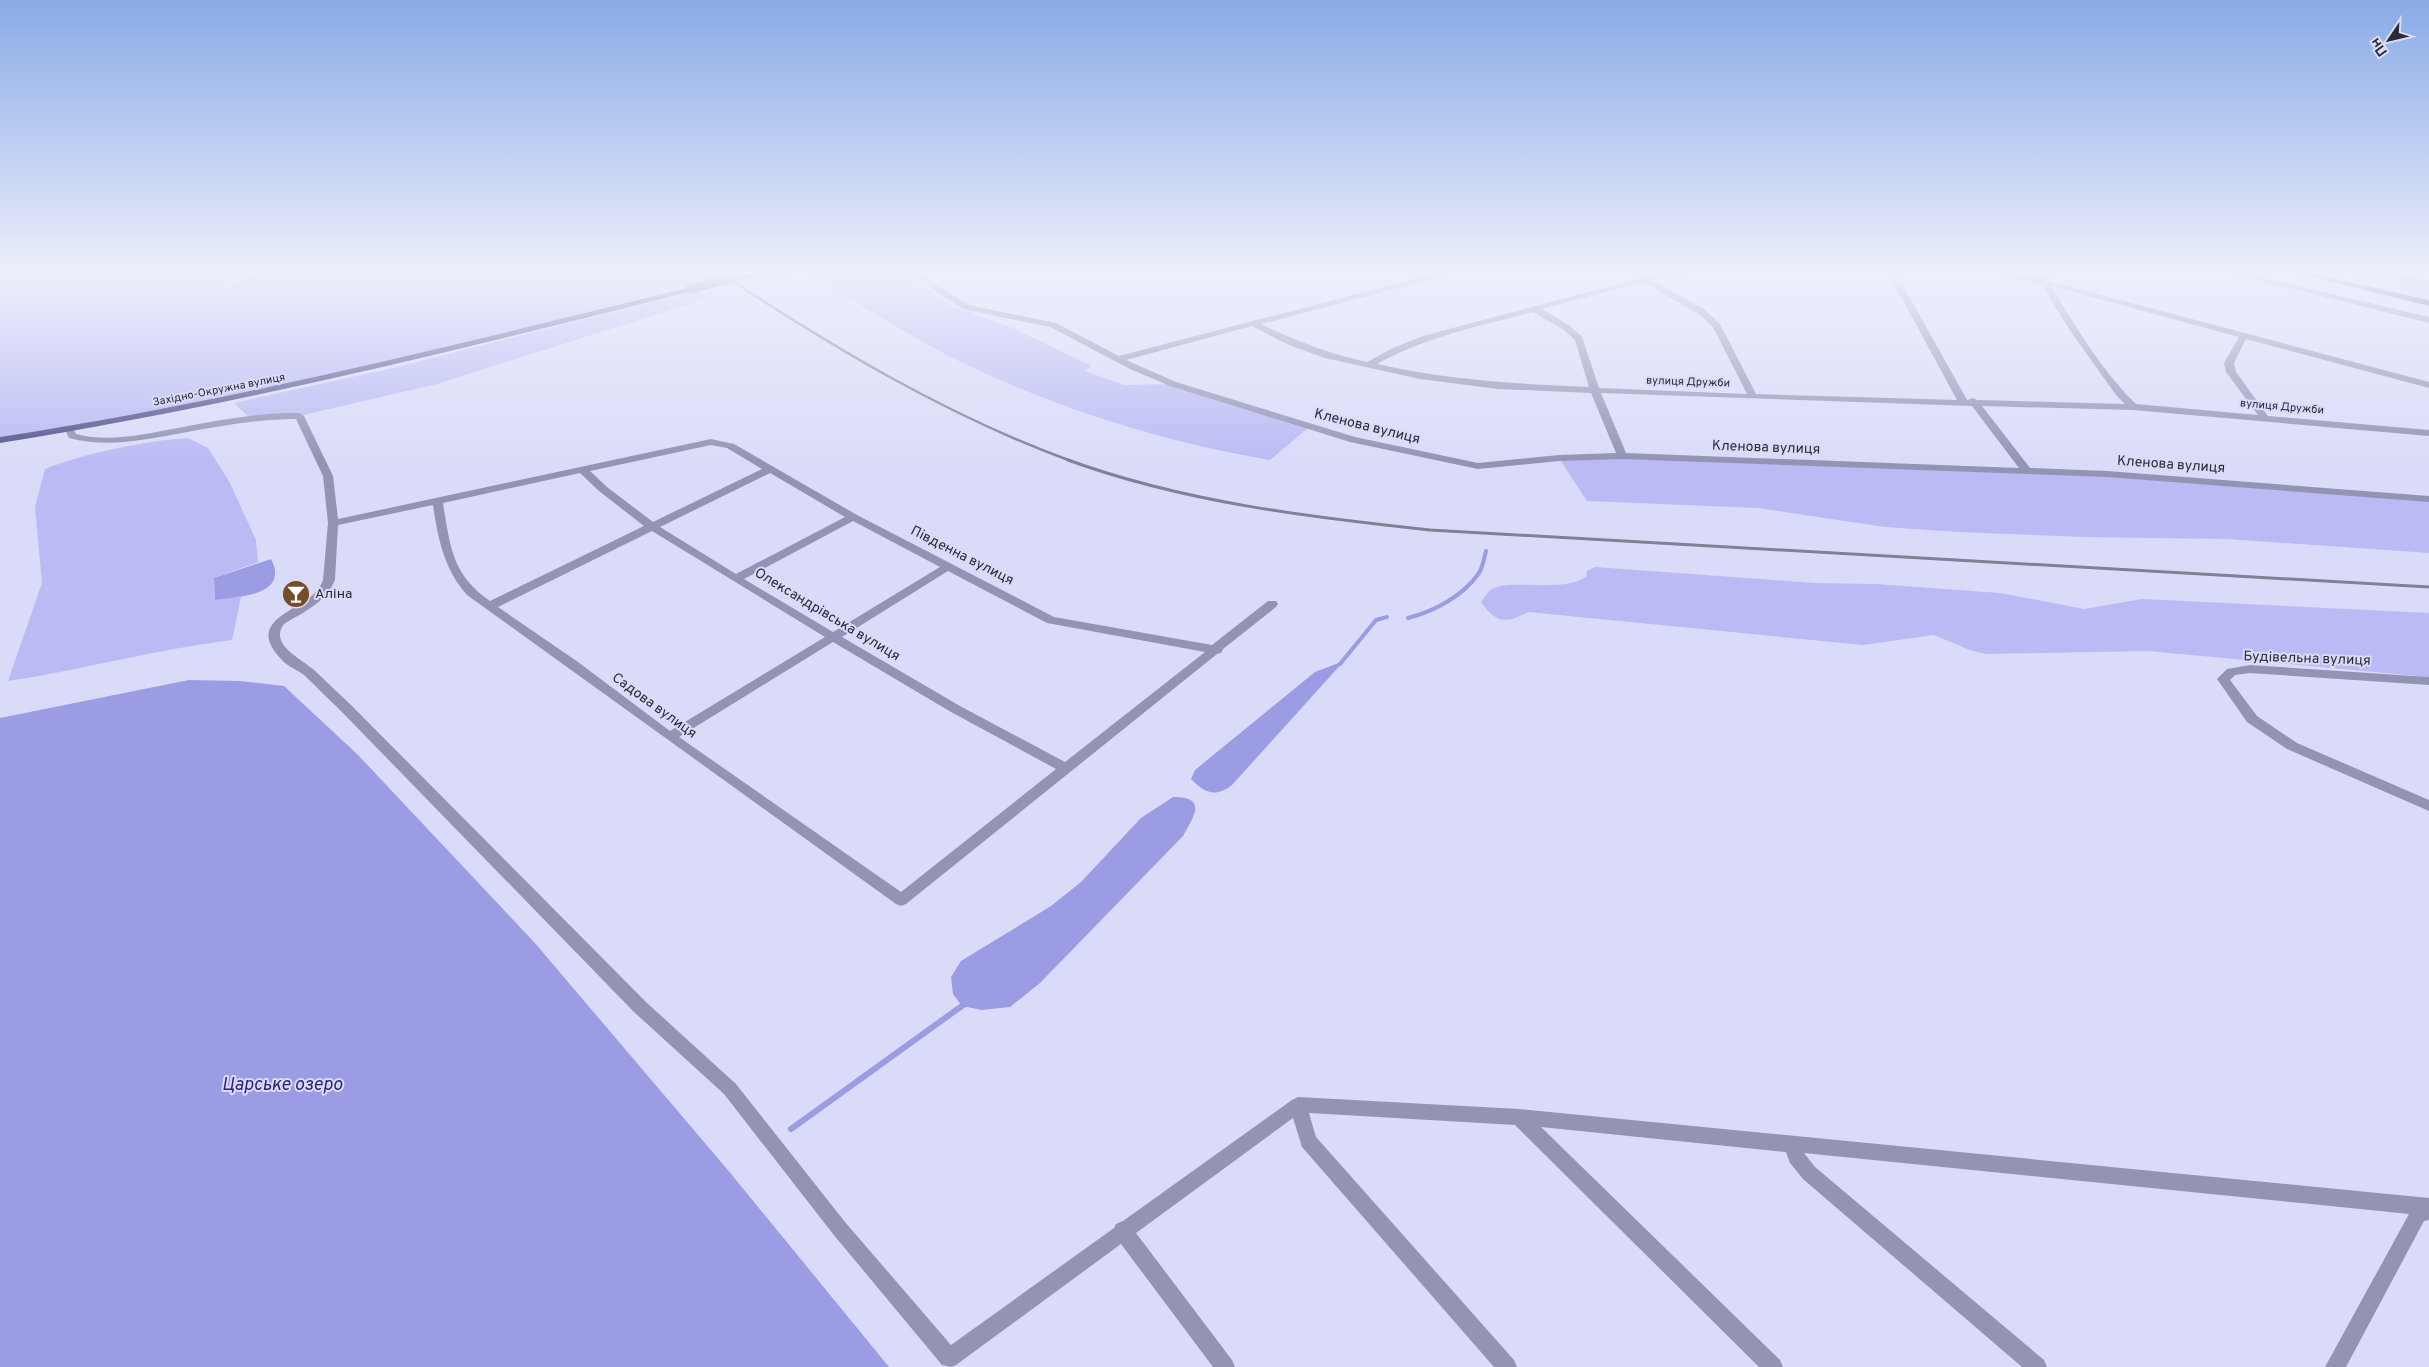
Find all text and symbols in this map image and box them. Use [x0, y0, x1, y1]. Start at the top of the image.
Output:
north arrow [2364, 15, 2414, 65]
text: Пн [2367, 34, 2392, 59]
street label: Західно-Окружна вулиця [152, 370, 286, 410]
street label: вулиця Дружби [1646, 374, 1730, 390]
street label: вулиця Дружби [2240, 396, 2324, 418]
street label: Кленова вулиця [1312, 406, 1422, 448]
street label: Кленова вулиця [1711, 438, 1821, 458]
street label: Кленова вулиця [2116, 453, 2226, 477]
street label: Південна вулиця [908, 523, 1016, 589]
street label: Олександрівська вулиця [751, 565, 903, 665]
bar icon: Аліна [281, 579, 311, 609]
place label: Аліна [315, 586, 352, 603]
street label: Будівельна вулиця [2243, 648, 2371, 670]
street label: Садова вулиця [608, 670, 700, 742]
water label: Царське озеро [222, 1074, 343, 1097]

